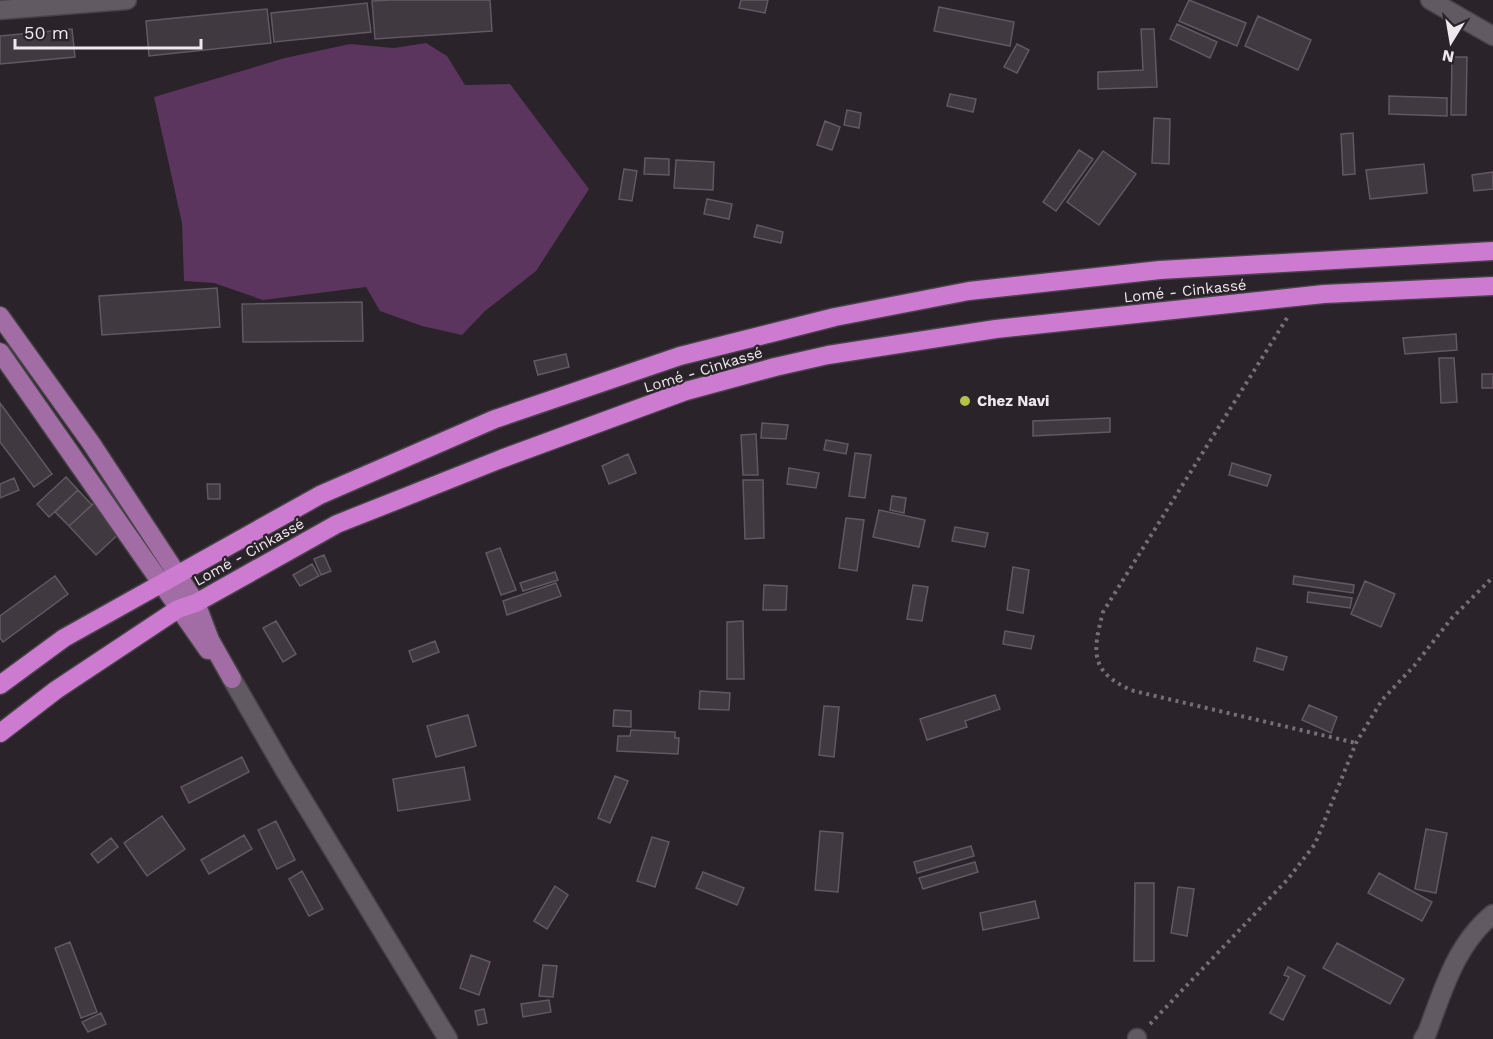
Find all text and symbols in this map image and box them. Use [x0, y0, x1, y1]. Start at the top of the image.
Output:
scale bar [15, 12, 201, 50]
north arrow [1421, 12, 1481, 72]
text: 50 m [24, 22, 69, 43]
text: N [1441, 46, 1456, 67]
street label: Lomé - Cinkassé [1123, 276, 1247, 306]
street label: Lomé - Cinkassé [641, 343, 765, 397]
place label: Chez Navi [977, 392, 1049, 410]
marker: Chez Navi [958, 394, 972, 408]
street label: Lomé - Cinkassé [191, 514, 307, 590]

